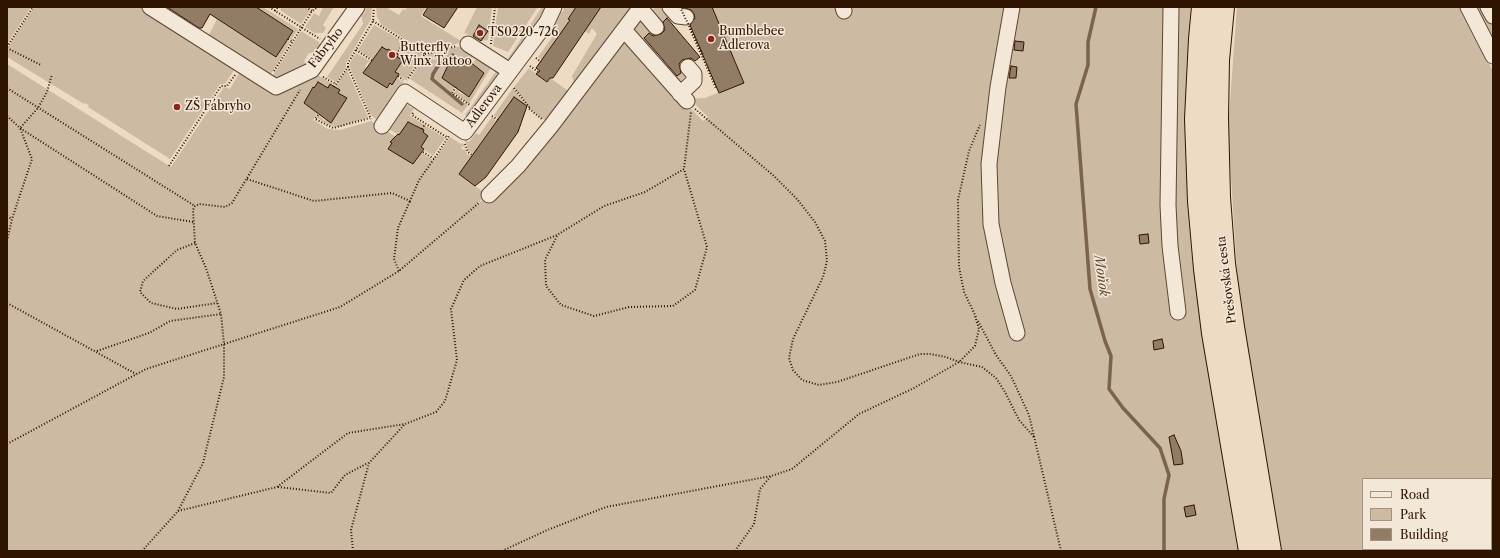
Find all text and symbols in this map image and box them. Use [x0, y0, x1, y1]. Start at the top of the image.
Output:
street label: Fábryho [306, 25, 346, 71]
place label: Bumblebee Adlerova [719, 25, 784, 53]
place label: TS0220-726 [488, 26, 558, 40]
marker: TS0220-726 [475, 28, 485, 38]
marker: Bumblebee Adlerova [706, 34, 716, 44]
place label: Butterfly Winx Tattoo [400, 41, 472, 69]
marker: Butterfly Winx Tattoo [387, 50, 397, 60]
street label: Adlerova [463, 81, 505, 131]
place label: ZŠ Fábryho [185, 100, 251, 114]
marker: ZŠ Fábryho [172, 102, 182, 112]
street label: Prešovská cesta [1214, 235, 1240, 325]
water label: Moňok [1090, 254, 1112, 298]
legend [1362, 478, 1492, 550]
text: Road [1400, 487, 1430, 502]
text: Park [1400, 507, 1426, 522]
text: Building [1400, 527, 1448, 542]

